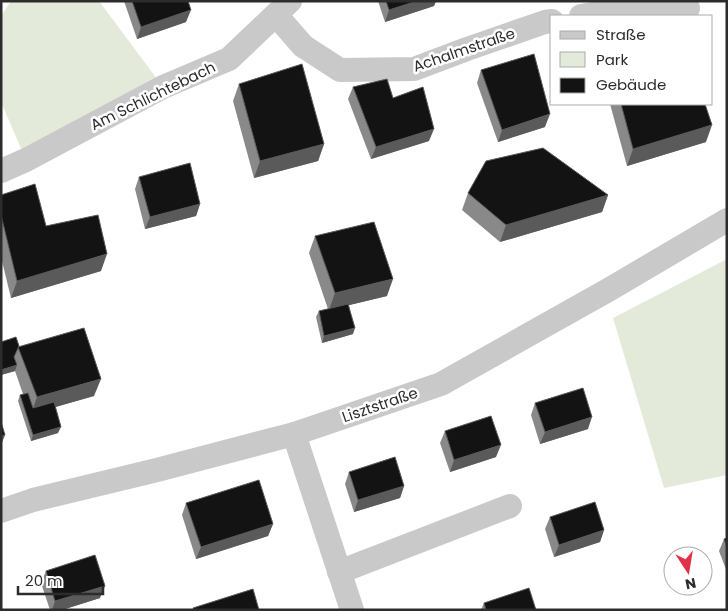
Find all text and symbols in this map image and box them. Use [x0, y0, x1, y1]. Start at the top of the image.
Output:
legend [550, 15, 713, 105]
street label: Achalmstraße [410, 22, 518, 77]
text: Straße [596, 24, 646, 45]
text: Park [596, 49, 628, 70]
street label: Am Schlichtebach [87, 56, 219, 135]
text: Gebäude [596, 74, 666, 95]
street label: Lisztstraße [339, 382, 421, 427]
north arrow [663, 546, 713, 596]
scale bar [18, 564, 102, 596]
text: 20 m [25, 570, 63, 591]
text: N [683, 573, 698, 595]

